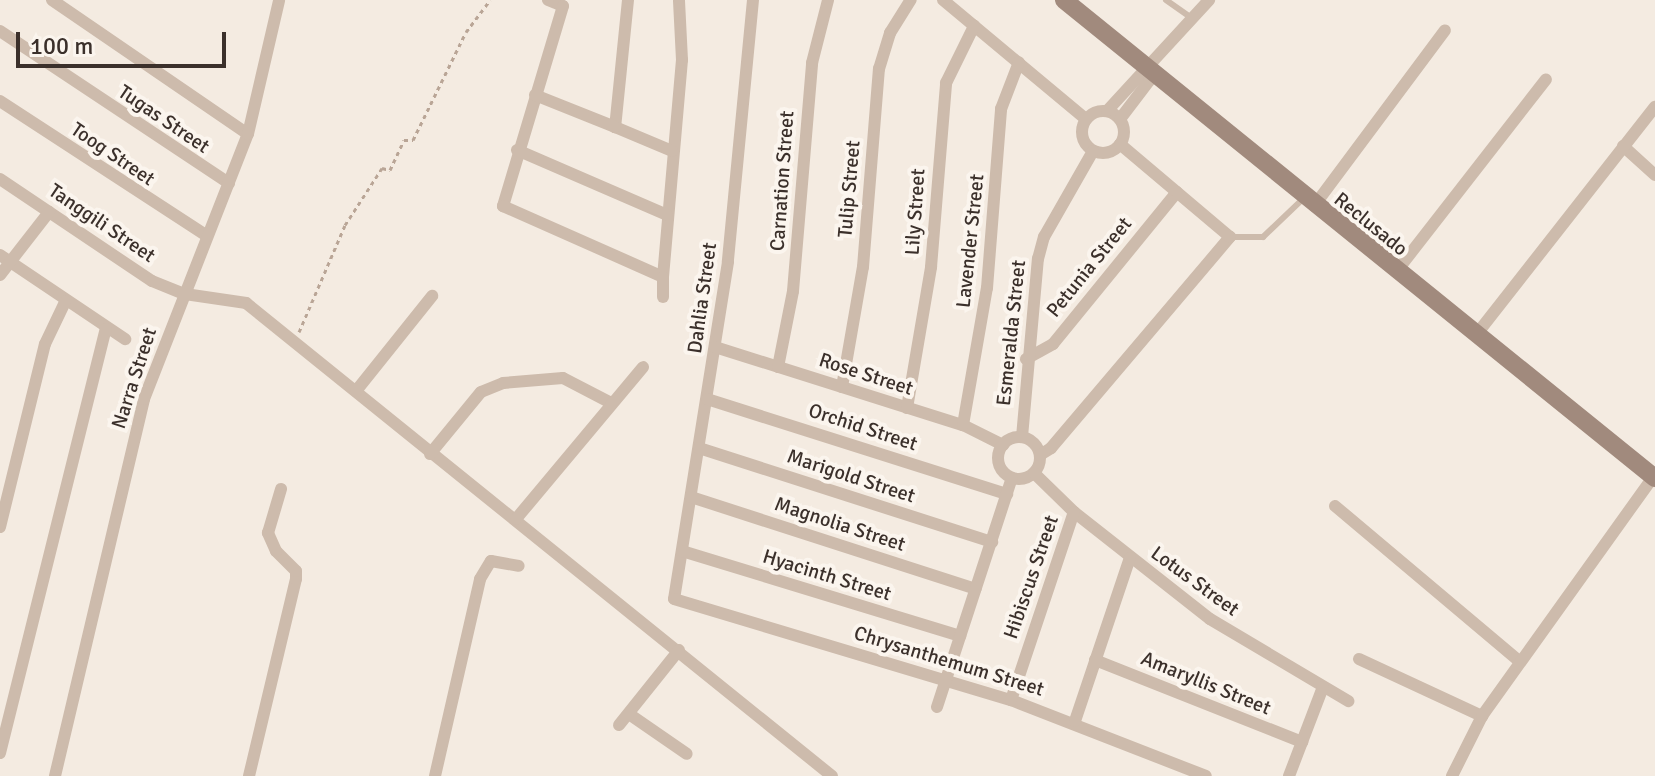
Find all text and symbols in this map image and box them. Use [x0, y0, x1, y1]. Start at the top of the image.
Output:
scale bar [20, 16, 230, 66]
text: 100 m [30, 31, 93, 61]
street label: Tugas Street [114, 80, 214, 158]
street label: Carnation Street [765, 110, 799, 252]
street label: Toog Street [66, 117, 160, 191]
street label: Tulip Street [833, 139, 865, 239]
street label: Lily Street [900, 168, 930, 256]
street label: Lavender Street [951, 173, 989, 309]
street label: Tanggili Street [44, 178, 160, 268]
street label: Reclusado [1329, 187, 1413, 261]
street label: Petunia Street [1041, 212, 1137, 322]
street label: Dahlia Street [682, 241, 722, 355]
street label: Esmeralda Street [991, 259, 1031, 407]
street label: Narra Street [106, 324, 162, 432]
street label: Rose Street [816, 348, 916, 400]
street label: Orchid Street [806, 398, 920, 456]
street label: Marigold Street [784, 444, 918, 508]
street label: Magnolia Street [772, 492, 908, 556]
street label: Hibiscus Street [999, 512, 1063, 642]
street label: Lotus Street [1146, 541, 1244, 621]
street label: Hyacinth Street [760, 544, 894, 606]
street label: Chrysanthemum Street [851, 621, 1047, 701]
street label: Amaryllis Street [1138, 646, 1274, 720]

